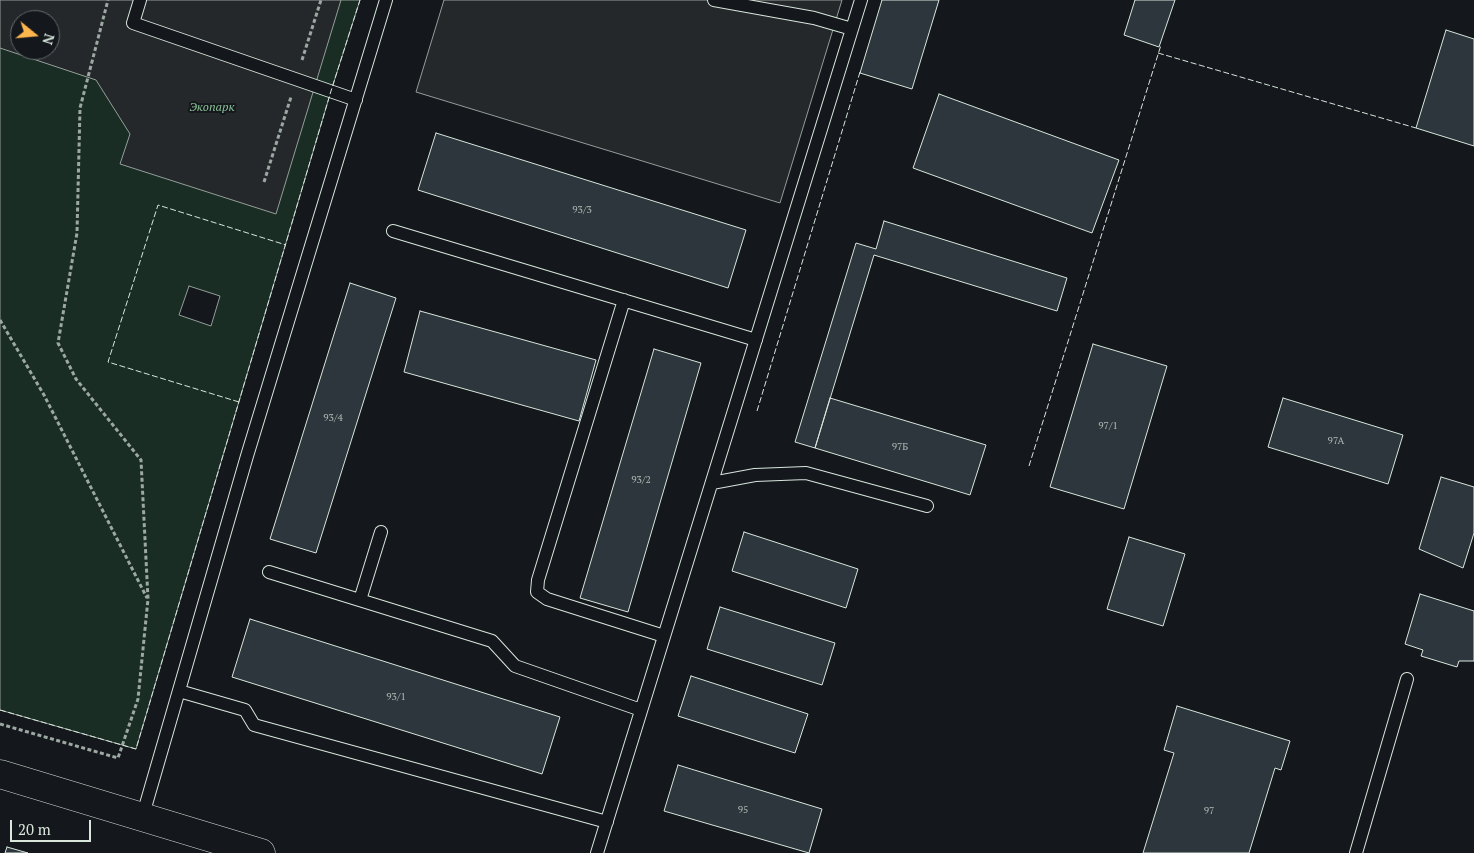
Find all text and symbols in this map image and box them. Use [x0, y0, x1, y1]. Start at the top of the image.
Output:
north arrow [10, 10, 60, 60]
text: N [38, 31, 60, 47]
park label: Экопарк [189, 101, 235, 115]
house number: 93/3 [572, 204, 592, 216]
house number: 93/4 [323, 412, 343, 424]
house number: 97/1 [1098, 420, 1118, 432]
house number: 97А [1328, 435, 1344, 447]
house number: 97Б [892, 441, 908, 453]
house number: 93/2 [631, 474, 651, 486]
house number: 93/1 [386, 691, 406, 703]
house number: 95 [738, 804, 748, 816]
house number: 97 [1204, 805, 1214, 817]
scale bar [12, 810, 94, 842]
text: 20 m [18, 819, 51, 839]

